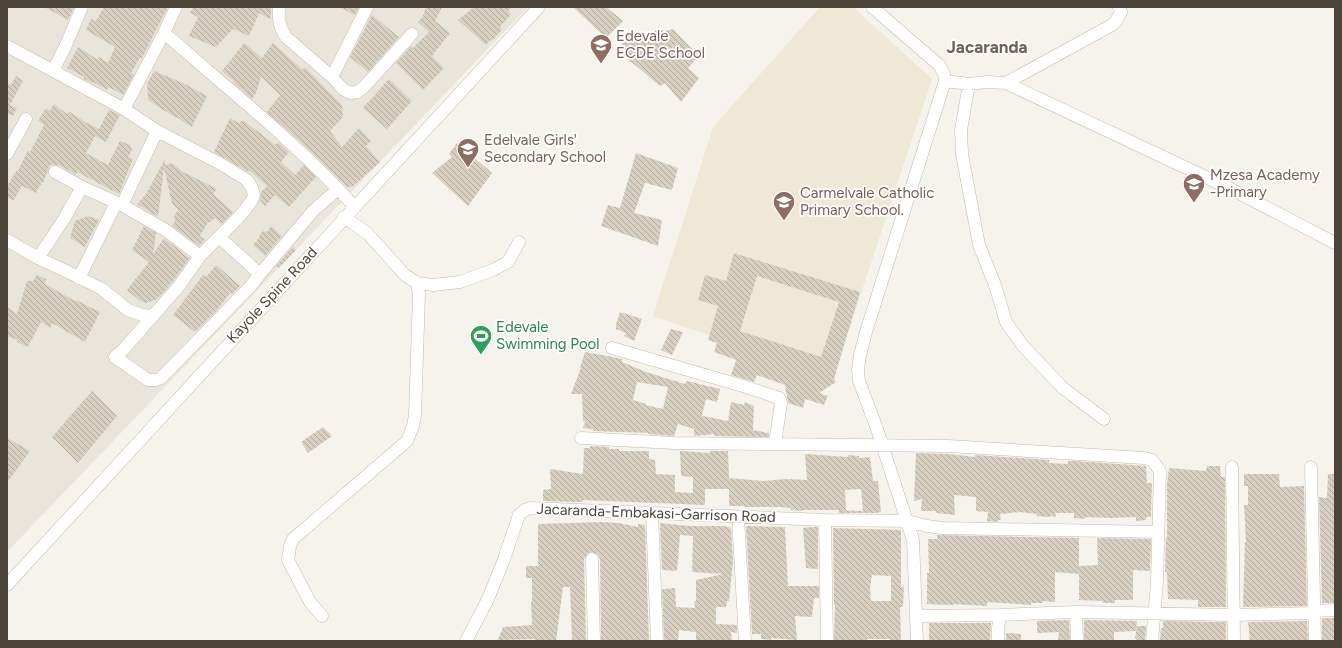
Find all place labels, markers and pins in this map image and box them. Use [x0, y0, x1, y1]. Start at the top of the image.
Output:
place label: Edevale ECDE School [616, 27, 705, 62]
school or university icon: Edevale ECDE School [588, 32, 614, 65]
place label: Edelvale Girls' Secondary School [484, 131, 606, 166]
school or university icon: Edelvale Girls' Secondary School [455, 136, 481, 169]
place label: Mzesa Academy -Primary [1210, 166, 1320, 201]
school or university icon: Mzesa Academy -Primary [1181, 171, 1207, 204]
place label: Carmelvale Catholic Primary School. [800, 184, 934, 219]
school or university icon: Carmelvale Catholic Primary School. [771, 189, 797, 222]
place label: Edevale Swimming Pool [496, 318, 600, 353]
sports icon: Edevale Swimming Pool [468, 323, 494, 356]

